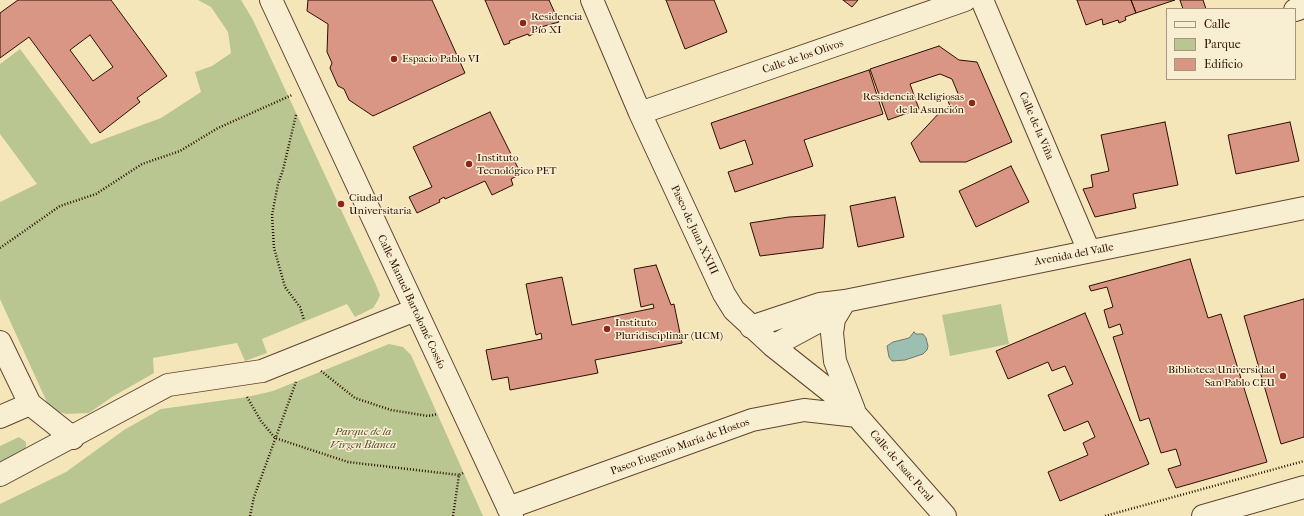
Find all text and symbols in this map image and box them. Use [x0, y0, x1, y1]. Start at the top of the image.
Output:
legend [1166, 8, 1296, 80]
place label: Residencia Pío XI [531, 10, 582, 36]
text: Calle [1204, 17, 1230, 31]
marker: Residencia Pío XI [518, 18, 528, 28]
street label: Calle de los Olivos [761, 37, 845, 77]
text: Parque [1204, 37, 1241, 51]
place label: Espacio Pablo VI [402, 52, 479, 66]
marker: Espacio Pablo VI [389, 54, 399, 64]
text: Edificio [1204, 57, 1243, 71]
place label: Residencia Religiosas de la Asunción [863, 90, 964, 116]
street label: Calle de la Viña [1016, 90, 1056, 162]
marker: Residencia Religiosas de la Asunción [967, 98, 977, 108]
place label: Instituto Tecnológico PET [477, 151, 557, 177]
marker: Instituto Tecnológico PET [464, 159, 474, 169]
street label: Paseo de Juan XXIII [668, 183, 720, 277]
place label: Ciudad Universitaria [349, 191, 412, 217]
marker: Ciudad Universitaria [336, 199, 346, 209]
street label: Calle Manuel Bartolomé Cossío [374, 233, 448, 371]
street label: Avenida del Valle [1033, 241, 1115, 269]
place label: Instituto Pluridisciplinar (UCM) [615, 316, 723, 342]
marker: Instituto Pluridisciplinar (UCM) [602, 324, 612, 334]
place label: Biblioteca Universidad San Pablo CEU [1168, 363, 1275, 389]
marker: Biblioteca Universidad San Pablo CEU [1278, 371, 1288, 381]
street label: Paseo Eugenio María de Hostos [609, 416, 751, 478]
park label: Parque de la Virgen Blanca [330, 425, 396, 451]
street label: Calle de Isaac Peral [866, 428, 936, 504]

